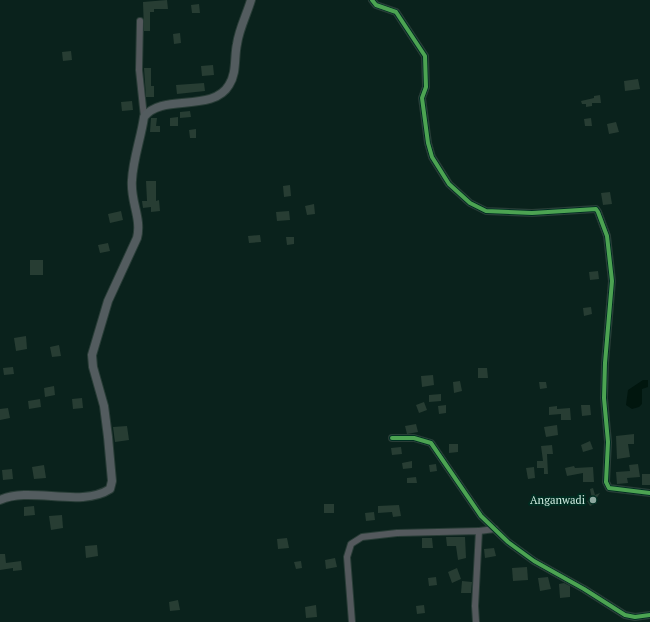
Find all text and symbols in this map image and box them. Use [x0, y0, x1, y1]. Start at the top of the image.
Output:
place label: Anganwadi [530, 493, 585, 507]
marker: Anganwadi [588, 495, 598, 505]

